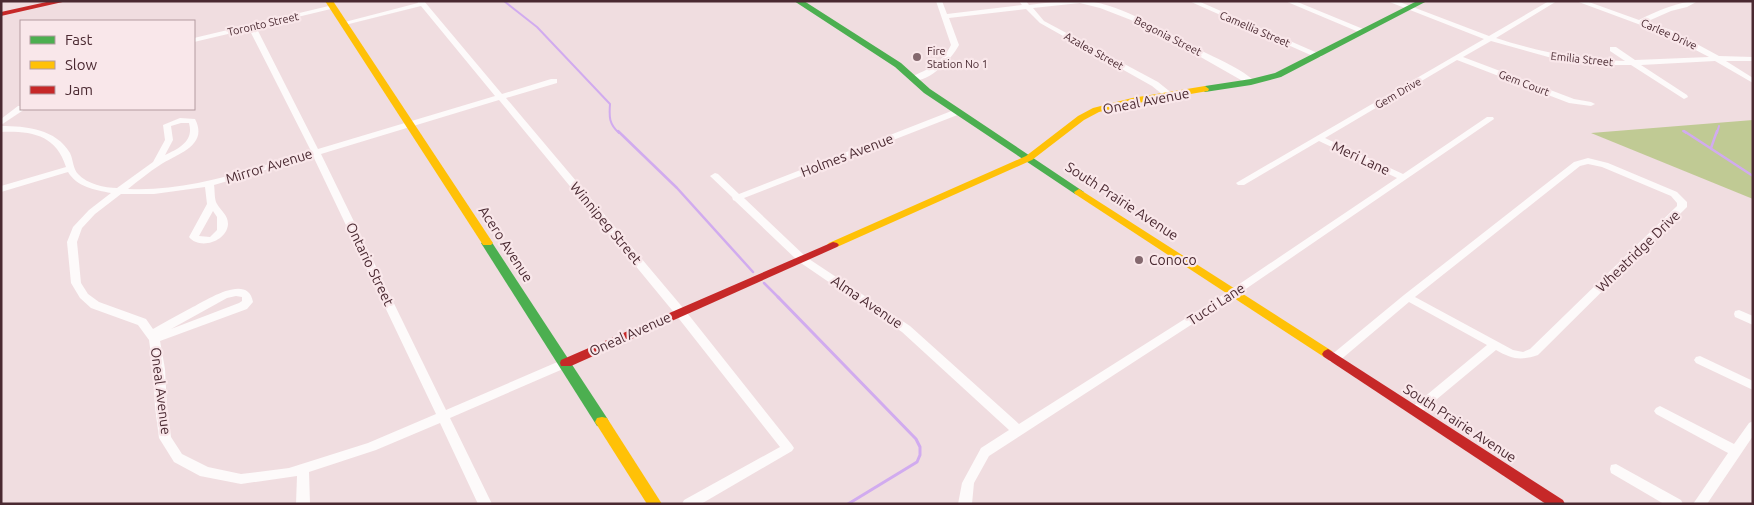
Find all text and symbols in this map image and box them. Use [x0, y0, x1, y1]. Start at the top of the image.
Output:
street label: Camellia Street [1218, 9, 1293, 49]
street label: Toronto Street [226, 10, 301, 38]
street label: Begonia Street [1132, 14, 1204, 58]
street label: Carlee Drive [1639, 16, 1699, 52]
legend [20, 20, 195, 110]
street label: Azalea Street [1062, 30, 1126, 73]
text: Fast [65, 31, 93, 48]
place label: Fire Station No 1 [927, 45, 988, 70]
street label: Emilia Street [1550, 50, 1615, 68]
marker: Fire Station No 1 [911, 51, 923, 63]
text: Slow [65, 56, 98, 73]
street label: Gem Court [1497, 68, 1552, 98]
street label: Gem Drive [1373, 75, 1423, 111]
text: Jam [65, 81, 93, 98]
street label: Oneal Avenue [1101, 85, 1191, 117]
street label: Holmes Avenue [798, 130, 896, 180]
street label: Meri Lane [1330, 138, 1392, 178]
street label: Mirror Avenue [224, 145, 314, 187]
street label: South Prairie Avenue [1063, 159, 1181, 243]
street label: Winnipeg Street [567, 179, 645, 268]
street label: Acero Avenue [476, 203, 536, 285]
street label: Wheatridge Drive [1593, 207, 1683, 295]
street label: Ontario Street [343, 220, 397, 309]
place label: Conoco [1149, 252, 1197, 268]
marker: Conoco [1133, 254, 1145, 266]
street label: Alma Avenue [828, 272, 906, 332]
street label: Tucci Lane [1184, 280, 1248, 328]
street label: Oneal Avenue [587, 309, 673, 359]
street label: Oneal Avenue [148, 346, 174, 436]
street label: South Prairie Avenue [1401, 381, 1519, 465]

